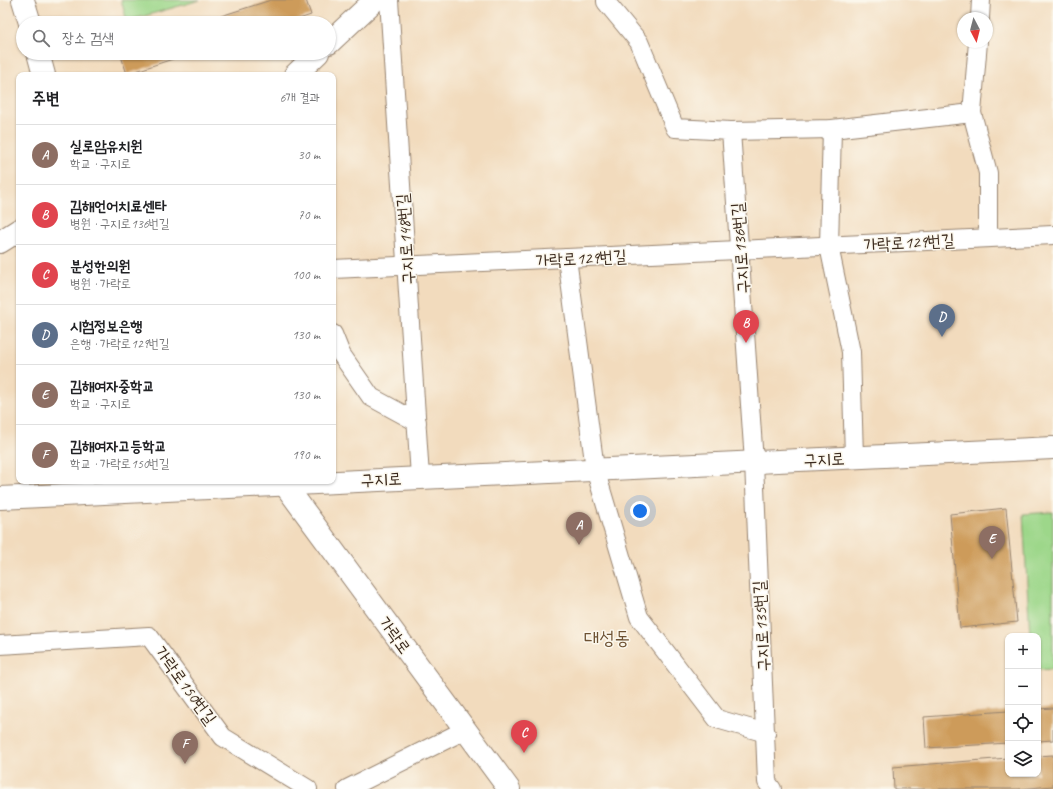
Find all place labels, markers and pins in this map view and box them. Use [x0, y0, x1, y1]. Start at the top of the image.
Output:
pin: D [929, 304, 955, 337]
pin: B [733, 310, 759, 343]
pin: A [566, 512, 592, 545]
pin: E [979, 526, 1005, 559]
pin: C [511, 720, 537, 753]
pin: F [172, 731, 198, 764]

